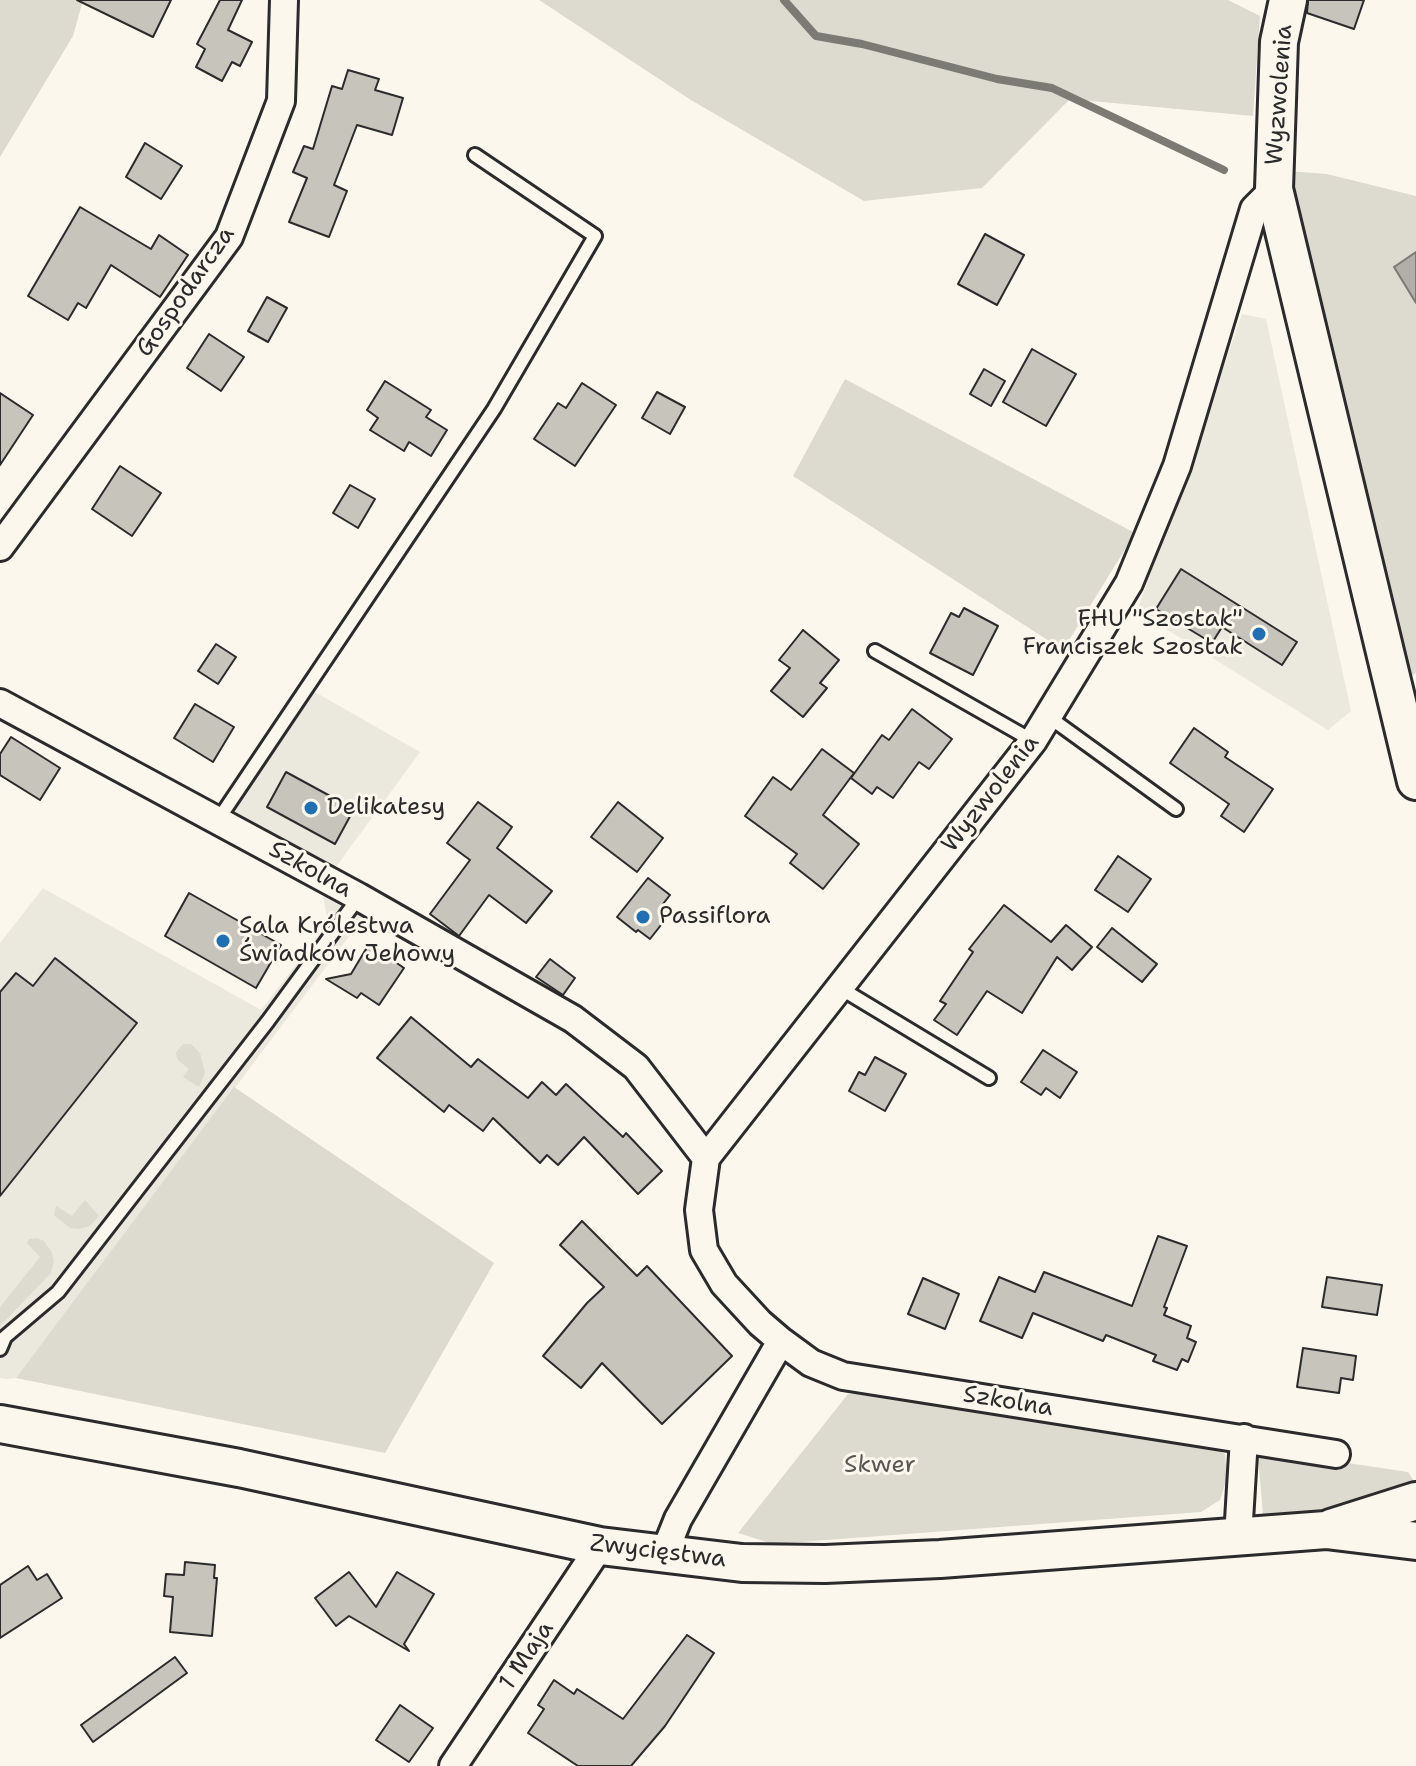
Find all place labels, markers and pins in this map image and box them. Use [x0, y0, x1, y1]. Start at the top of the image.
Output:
place label: FHU "Szostak" Franciszek Szostak [1022, 606, 1243, 662]
marker: FHU "Szostak" Franciszek Szostak [1250, 625, 1268, 643]
place label: Delikatesy [327, 794, 445, 822]
marker: Delikatesy [302, 799, 320, 817]
place label: Passiflora [659, 903, 770, 931]
marker: Passiflora [634, 908, 652, 926]
place label: Sala Królestwa Świadków Jehowy [239, 913, 455, 969]
marker: Sala Królestwa Świadków Jehowy [214, 932, 232, 950]

